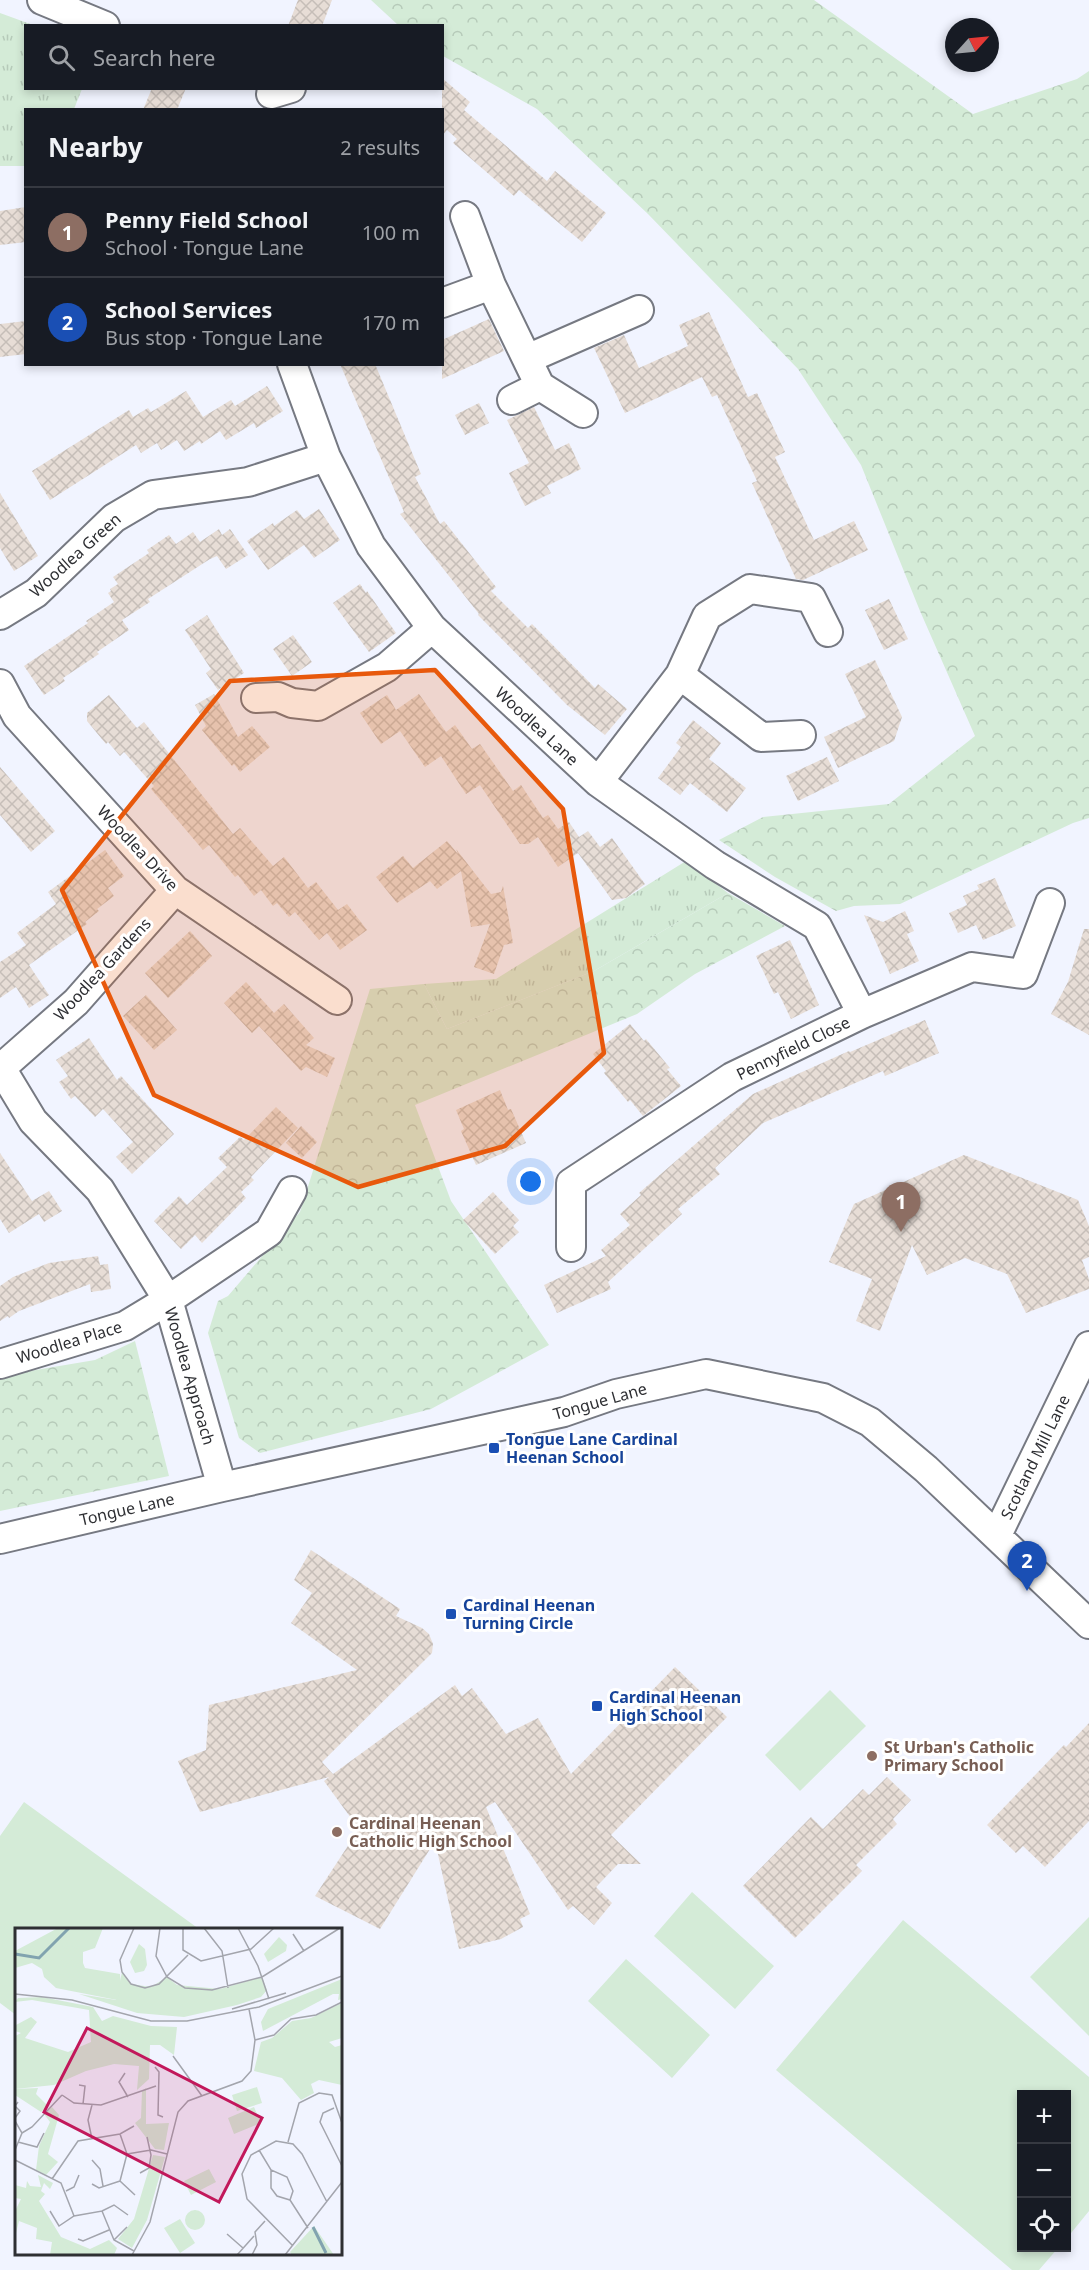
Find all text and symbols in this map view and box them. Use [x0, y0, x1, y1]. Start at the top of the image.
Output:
north arrow [945, 18, 999, 72]
search box [24, 24, 444, 90]
icon: search [45, 41, 78, 74]
text: Search here [93, 42, 215, 72]
text: Nearby [48, 129, 143, 165]
text: 2 results [340, 134, 420, 161]
text: Penny Field School [105, 204, 308, 234]
text: 1 [62, 219, 73, 246]
text: 100 m [362, 219, 420, 246]
text: School · Tongue Lane [105, 234, 304, 261]
text: School Services [105, 294, 272, 324]
text: 2 [62, 309, 73, 336]
text: 170 m [362, 309, 420, 336]
text: Bus stop · Tongue Lane [105, 324, 323, 351]
street label: Woodlea Green [25, 508, 125, 602]
street label: Woodlea Lane [491, 682, 583, 770]
street label: Woodlea Drive [93, 800, 183, 896]
street label: Woodlea Gardens [48, 913, 156, 1025]
street label: Pennyfield Close [732, 1011, 854, 1085]
your location [516, 1167, 545, 1196]
pin: 1 [882, 1182, 920, 1232]
street label: Woodlea Approach [160, 1304, 220, 1448]
street label: Woodlea Place [13, 1315, 125, 1369]
street label: Tongue Lane [551, 1377, 649, 1425]
street label: Scotland Mill Lane [995, 1391, 1075, 1523]
place label: Tongue Lane Cardinal Heenan School [506, 1428, 678, 1468]
marker: Tongue Lane Cardinal Heenan School [487, 1441, 501, 1455]
street label: Tongue Lane [77, 1487, 177, 1531]
pin: 2 [1008, 1542, 1046, 1591]
place label: Cardinal Heenan Turning Circle [463, 1594, 595, 1634]
marker: Cardinal Heenan Turning Circle [444, 1607, 458, 1621]
place label: Cardinal Heenan High School [609, 1686, 741, 1726]
marker: Cardinal Heenan High School [590, 1699, 604, 1713]
place label: St Urban's Catholic Primary School [884, 1736, 1034, 1776]
marker: St Urban's Catholic Primary School [865, 1749, 879, 1763]
place label: Cardinal Heenan Catholic High School [349, 1812, 512, 1852]
marker: Cardinal Heenan Catholic High School [330, 1825, 344, 1839]
inset map [15, 1928, 342, 2255]
map controls [1017, 2090, 1071, 2252]
button: + [1017, 2090, 1071, 2144]
button: − [1017, 2144, 1071, 2198]
button: locate [1017, 2198, 1071, 2252]

